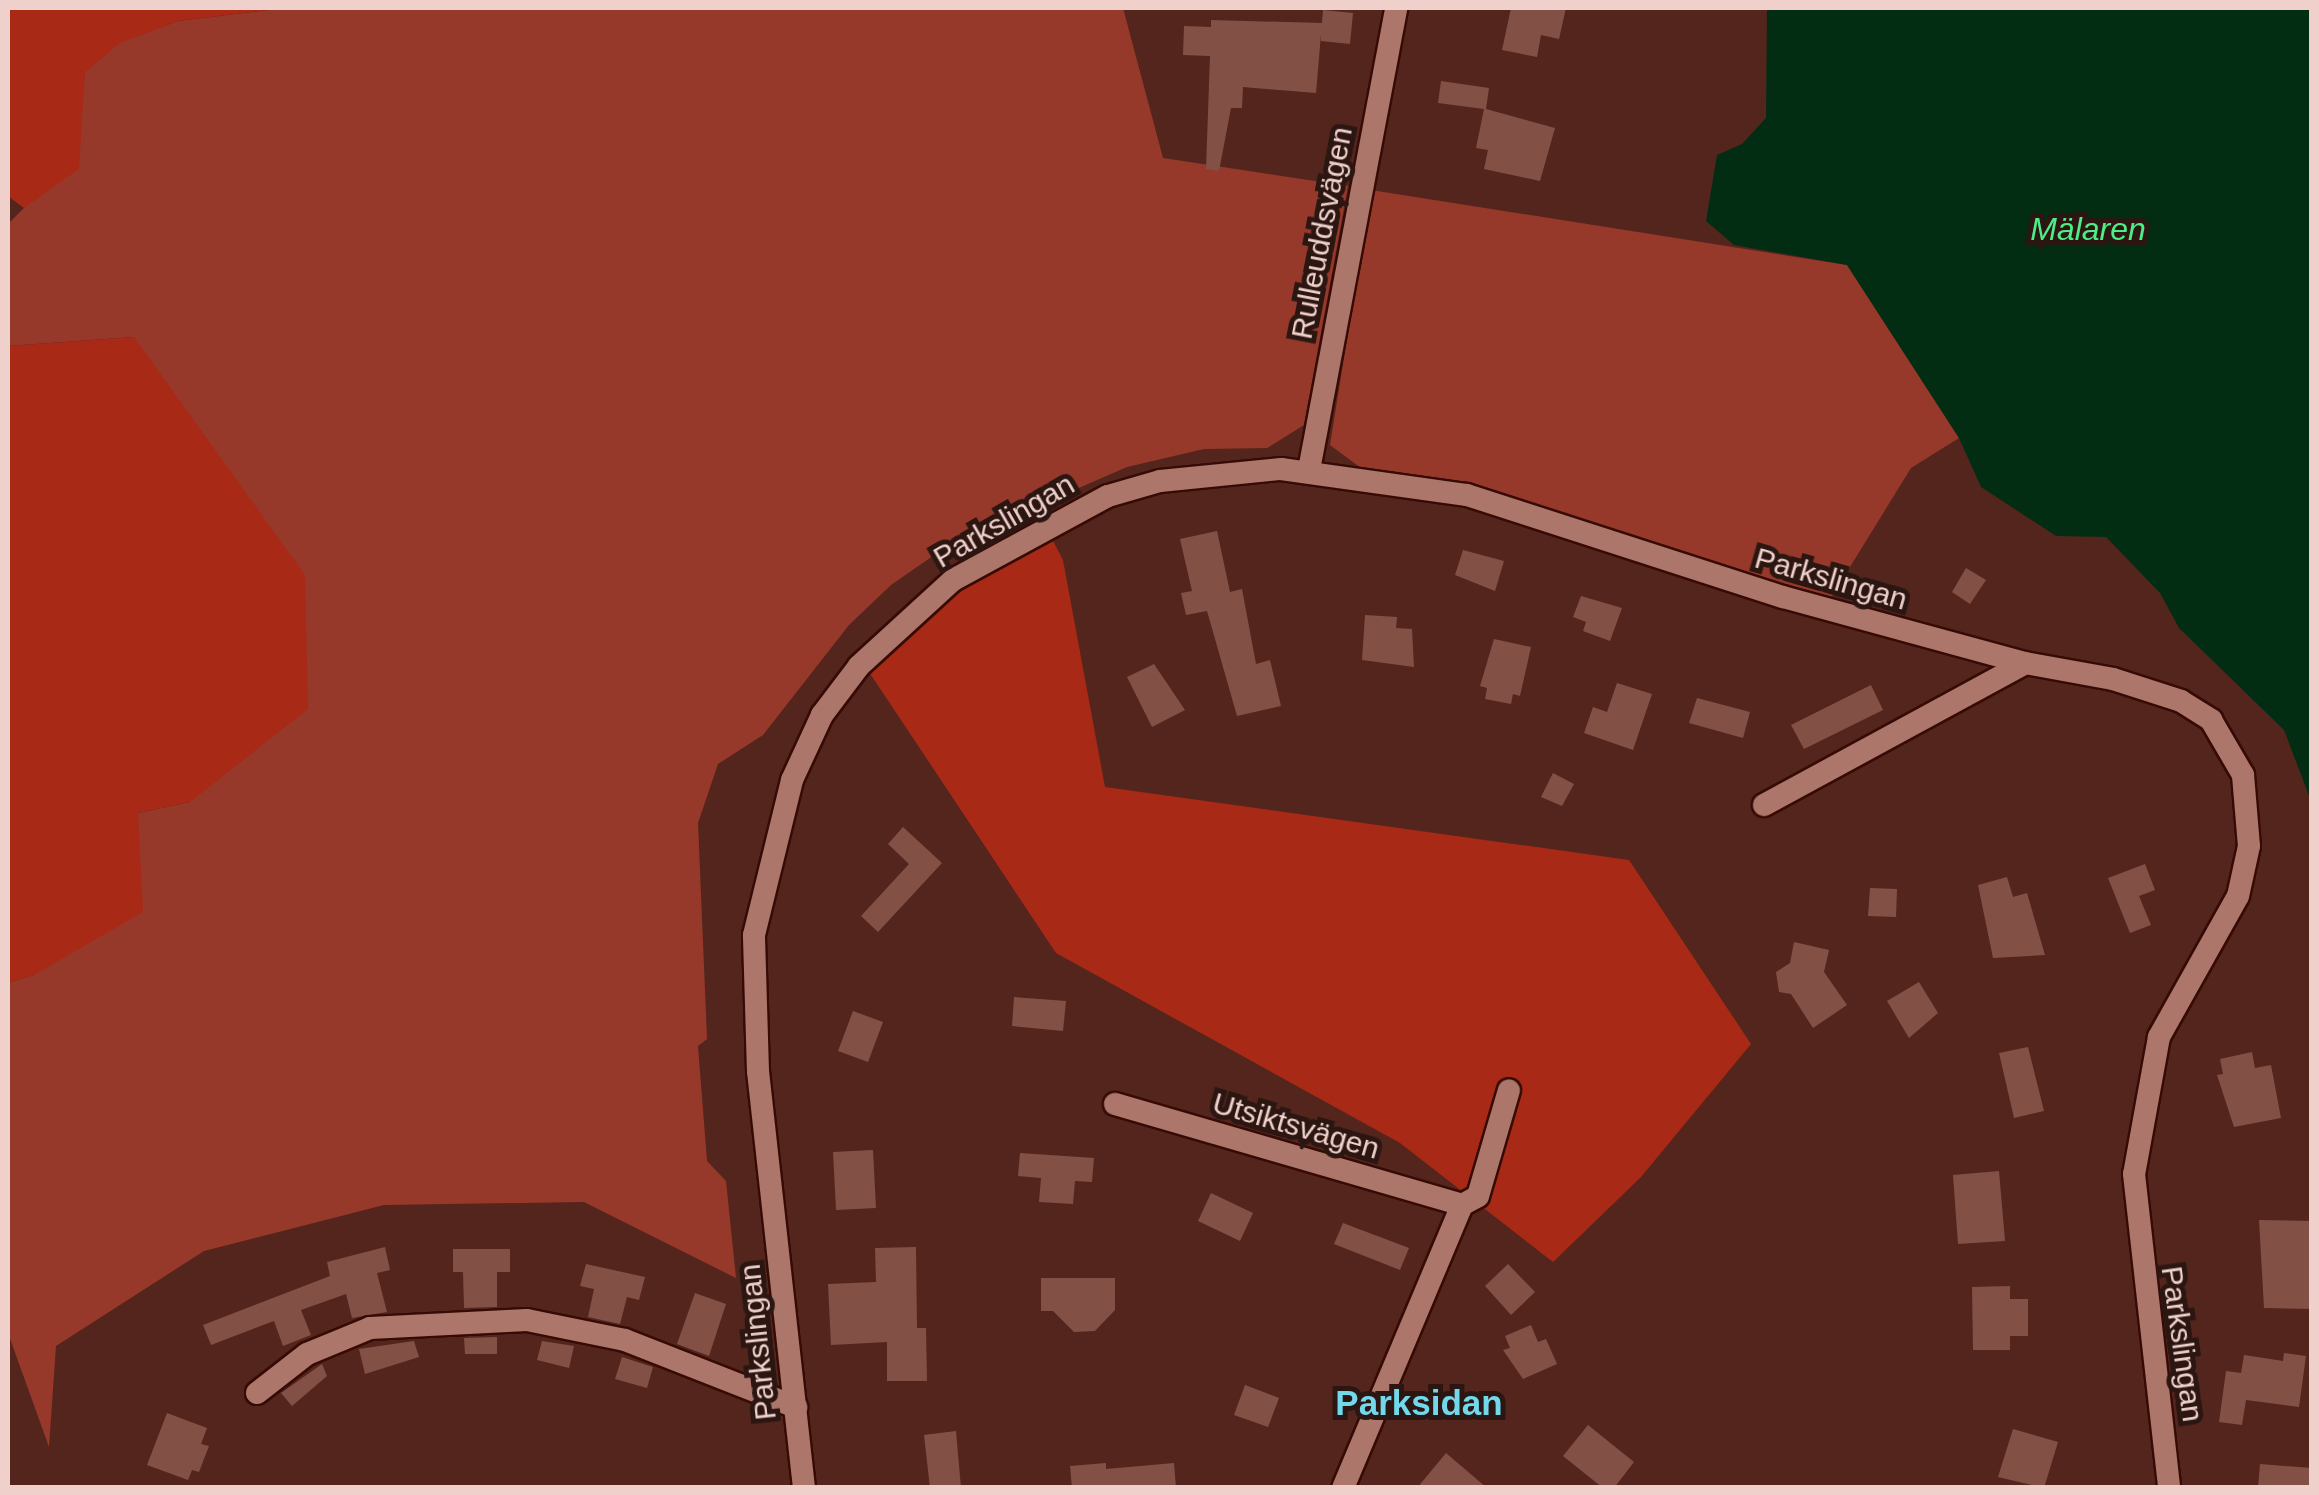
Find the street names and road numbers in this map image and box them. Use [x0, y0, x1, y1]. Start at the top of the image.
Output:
street label: Rulleuddsvägen [1284, 124, 1360, 342]
street label: Parkslingan [927, 466, 1081, 576]
street label: Parkslingan [1751, 540, 1911, 618]
street label: Utsiktsvägen [1208, 1085, 1384, 1167]
street label: Parkslingan [732, 1262, 784, 1422]
street label: Parkslingan [2153, 1264, 2211, 1424]

